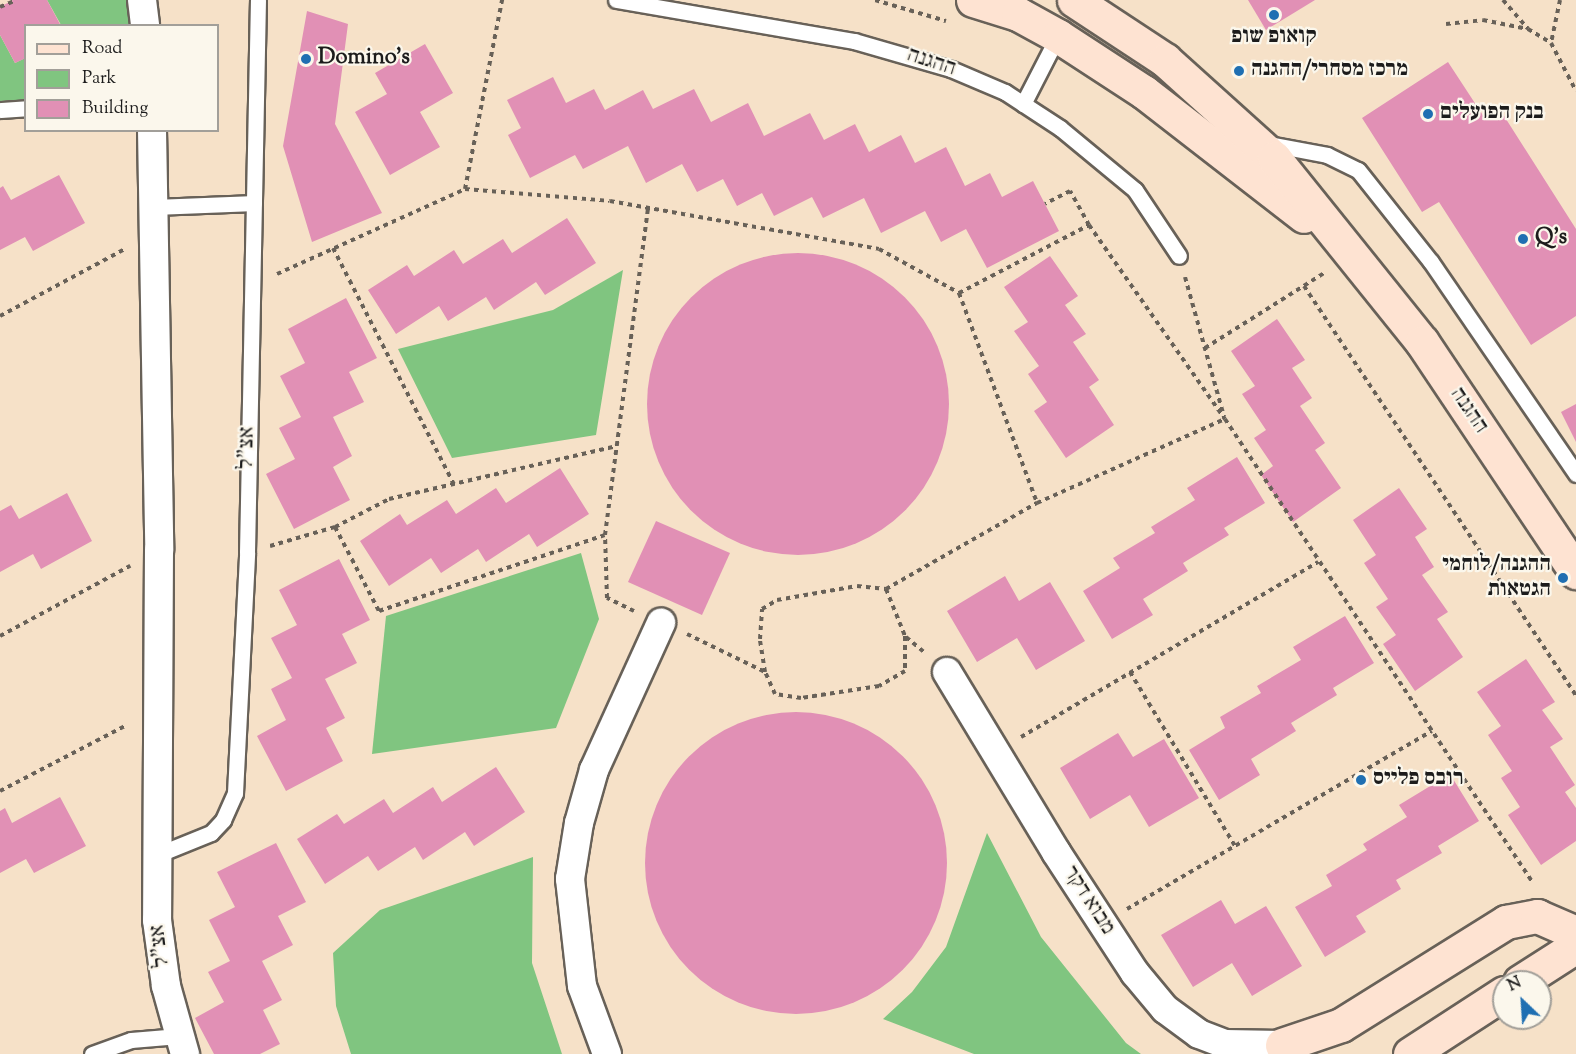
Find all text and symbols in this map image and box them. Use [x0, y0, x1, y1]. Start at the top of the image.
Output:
marker: קואופ שופ [1267, 8, 1281, 22]
legend [24, 24, 219, 132]
place label: קואופ שופ [1231, 25, 1317, 51]
text: Road [82, 36, 122, 62]
street label: ההגנה [903, 43, 959, 83]
place label: Domino's [318, 46, 410, 72]
marker: Domino's [299, 52, 313, 66]
place label: מרכז מסחרי/ההגנה [1251, 58, 1408, 84]
marker: מרכז מסחרי/ההגנה [1232, 64, 1246, 78]
text: Park [82, 66, 116, 92]
text: Building [82, 96, 148, 122]
place label: בנק הפועלים [1440, 101, 1544, 127]
marker: בנק הפועלים [1421, 107, 1435, 121]
place label: Q's [1535, 226, 1567, 252]
marker: Q's [1516, 232, 1530, 246]
street label: ההגנה [1443, 383, 1493, 439]
street label: אצ"ל [234, 426, 262, 470]
place label: ההגנה/לוחמי הגטאות [1442, 552, 1551, 604]
marker: ההגנה/לוחמי הגטאות [1556, 571, 1570, 585]
place label: רובס פלייס [1373, 767, 1464, 793]
marker: רובס פלייס [1354, 773, 1368, 787]
street label: מבוא דקר [1056, 862, 1120, 940]
street label: אצ"ל [145, 923, 177, 969]
north arrow [1492, 970, 1552, 1030]
text: N [1504, 972, 1526, 998]

